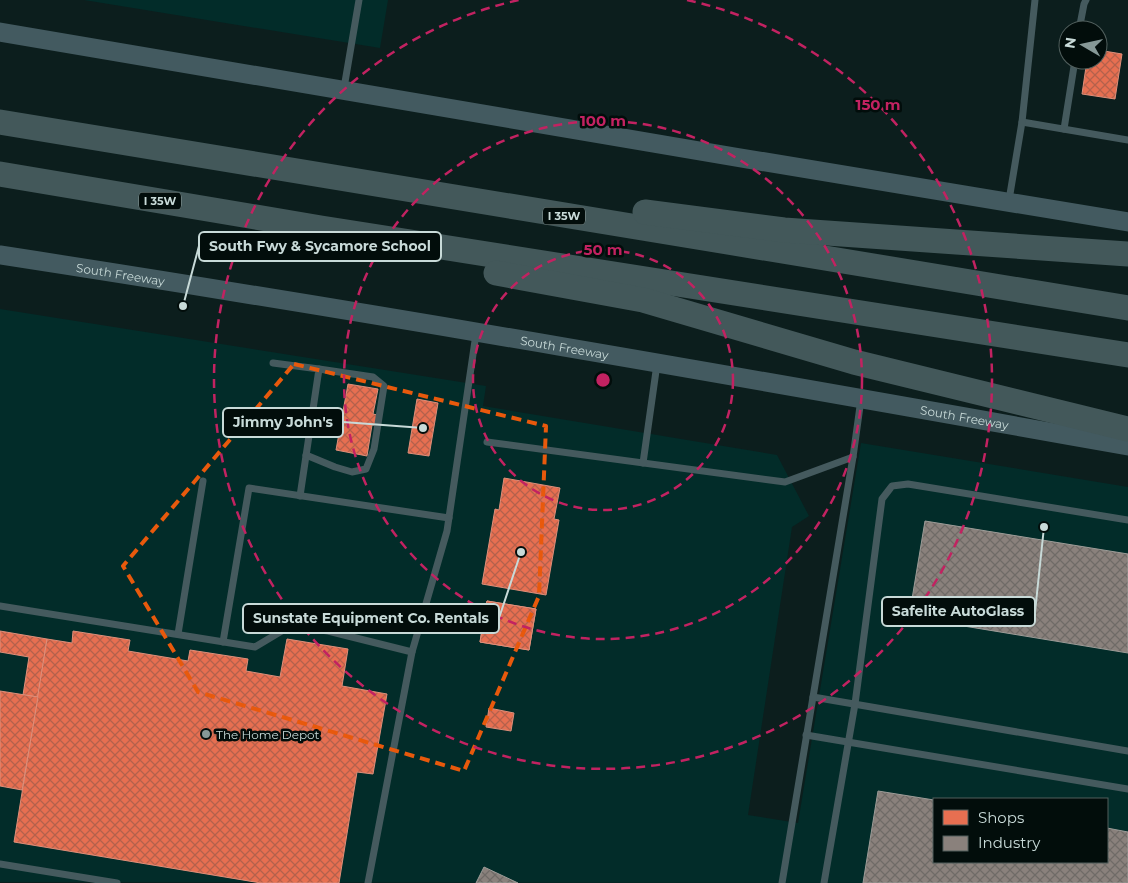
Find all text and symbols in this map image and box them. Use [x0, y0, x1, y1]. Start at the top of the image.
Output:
north arrow [1058, 20, 1108, 70]
text: N [1060, 36, 1080, 50]
text: 150 m [856, 95, 900, 114]
text: 100 m [580, 111, 626, 130]
road number: I 35W [139, 192, 181, 210]
road number: I 35W [543, 208, 585, 225]
callout: South Fwy & Sycamore School [199, 232, 441, 261]
text: South Fwy & Sycamore School [209, 237, 431, 255]
text: 50 m [583, 240, 623, 259]
street label: South Freeway [75, 259, 166, 288]
street label: South Freeway [519, 332, 610, 362]
centre of rings [594, 371, 612, 389]
street label: South Freeway [919, 402, 1010, 432]
callout: Jimmy John's [223, 408, 343, 437]
text: Jimmy John's [232, 413, 334, 431]
callout: Safelite AutoGlass [882, 597, 1035, 626]
text: Safelite AutoGlass [892, 602, 1025, 620]
callout: Sunstate Equipment Co. Rentals [243, 604, 499, 633]
text: Sunstate Equipment Co. Rentals [253, 609, 490, 627]
place label: The Home Depot [216, 727, 320, 742]
marker: The Home Depot [200, 728, 212, 740]
legend [933, 798, 1108, 863]
text: Shops [978, 808, 1024, 827]
text: Industry [978, 833, 1041, 852]

